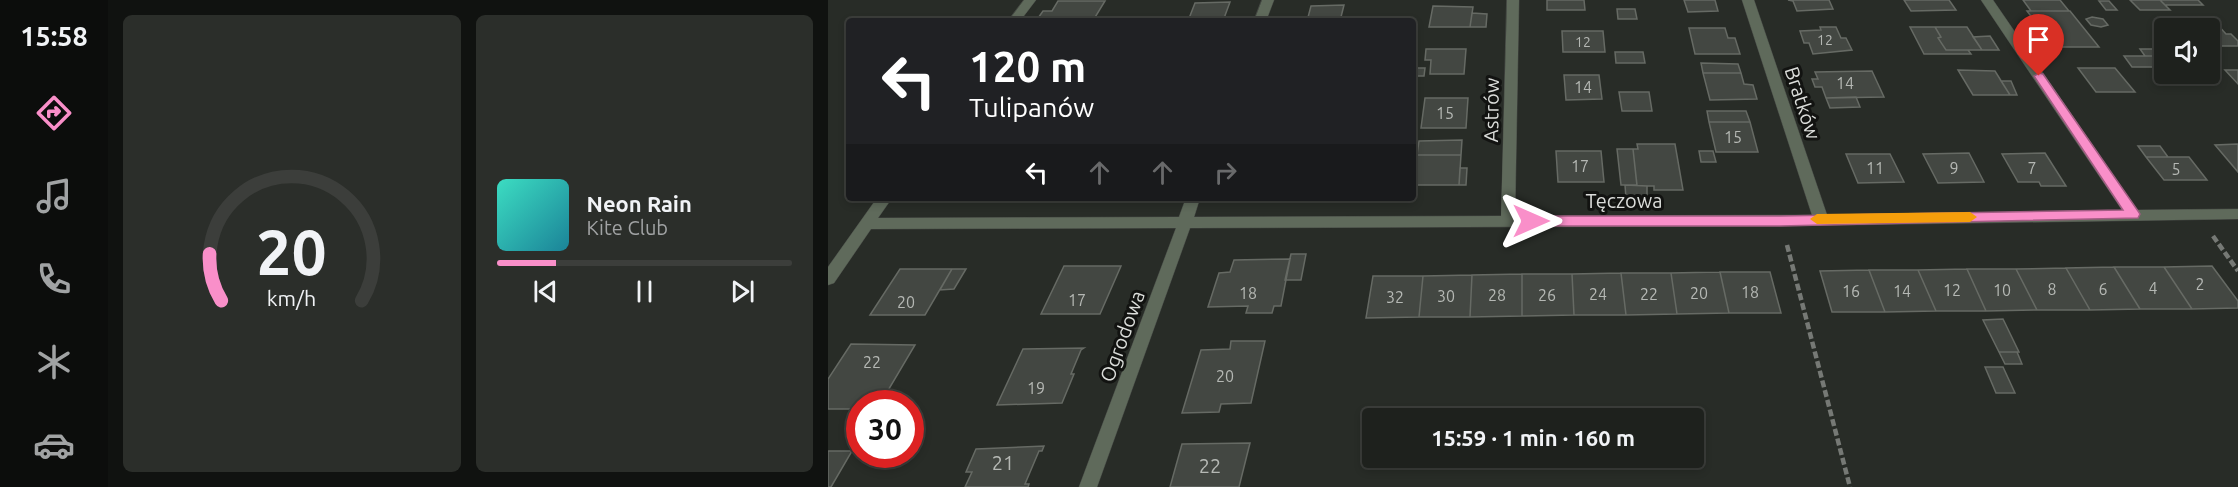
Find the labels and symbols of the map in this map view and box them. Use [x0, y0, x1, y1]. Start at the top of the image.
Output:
pin [2013, 14, 2064, 76]
house number: 12 [1817, 32, 1833, 48]
house number: 12 [1575, 34, 1591, 50]
street label: Bratków [1780, 64, 1826, 143]
house number: 14 [1836, 74, 1854, 92]
street label: Astrów [1479, 77, 1503, 142]
house number: 14 [1574, 78, 1592, 96]
house number: 15 [1436, 104, 1454, 122]
house number: 15 [1724, 128, 1742, 146]
house number: 17 [1571, 157, 1589, 175]
house number: 11 [1866, 159, 1884, 177]
house number: 9 [1949, 159, 1959, 177]
house number: 7 [2027, 159, 2037, 177]
house number: 5 [2171, 160, 2181, 178]
position arrow [1499, 189, 1563, 253]
street label: Tęczowa [1586, 189, 1662, 212]
house number: 2 [2195, 275, 2205, 293]
house number: 4 [2148, 279, 2158, 297]
house number: 8 [2047, 280, 2057, 298]
house number: 6 [2098, 280, 2108, 298]
house number: 12 [1943, 281, 1961, 299]
house number: 10 [1993, 281, 2011, 299]
house number: 16 [1842, 282, 1860, 300]
house number: 14 [1893, 282, 1911, 300]
house number: 18 [1741, 283, 1759, 301]
house number: 18 [1239, 284, 1257, 302]
house number: 20 [1690, 284, 1708, 302]
house number: 24 [1589, 285, 1607, 303]
house number: 22 [1640, 285, 1658, 303]
house number: 28 [1488, 286, 1506, 304]
house number: 26 [1538, 286, 1556, 304]
street label: Ogrodowa [1095, 287, 1149, 385]
house number: 30 [1437, 287, 1455, 305]
house number: 32 [1386, 288, 1404, 306]
house number: 17 [1068, 291, 1086, 309]
house number: 20 [897, 293, 915, 311]
house number: 22 [863, 353, 881, 371]
house number: 20 [1216, 367, 1234, 385]
house number: 19 [1027, 379, 1045, 397]
speed limit sign: 30 [846, 390, 924, 468]
house number: 21 [992, 451, 1014, 474]
house number: 22 [1199, 454, 1221, 477]

